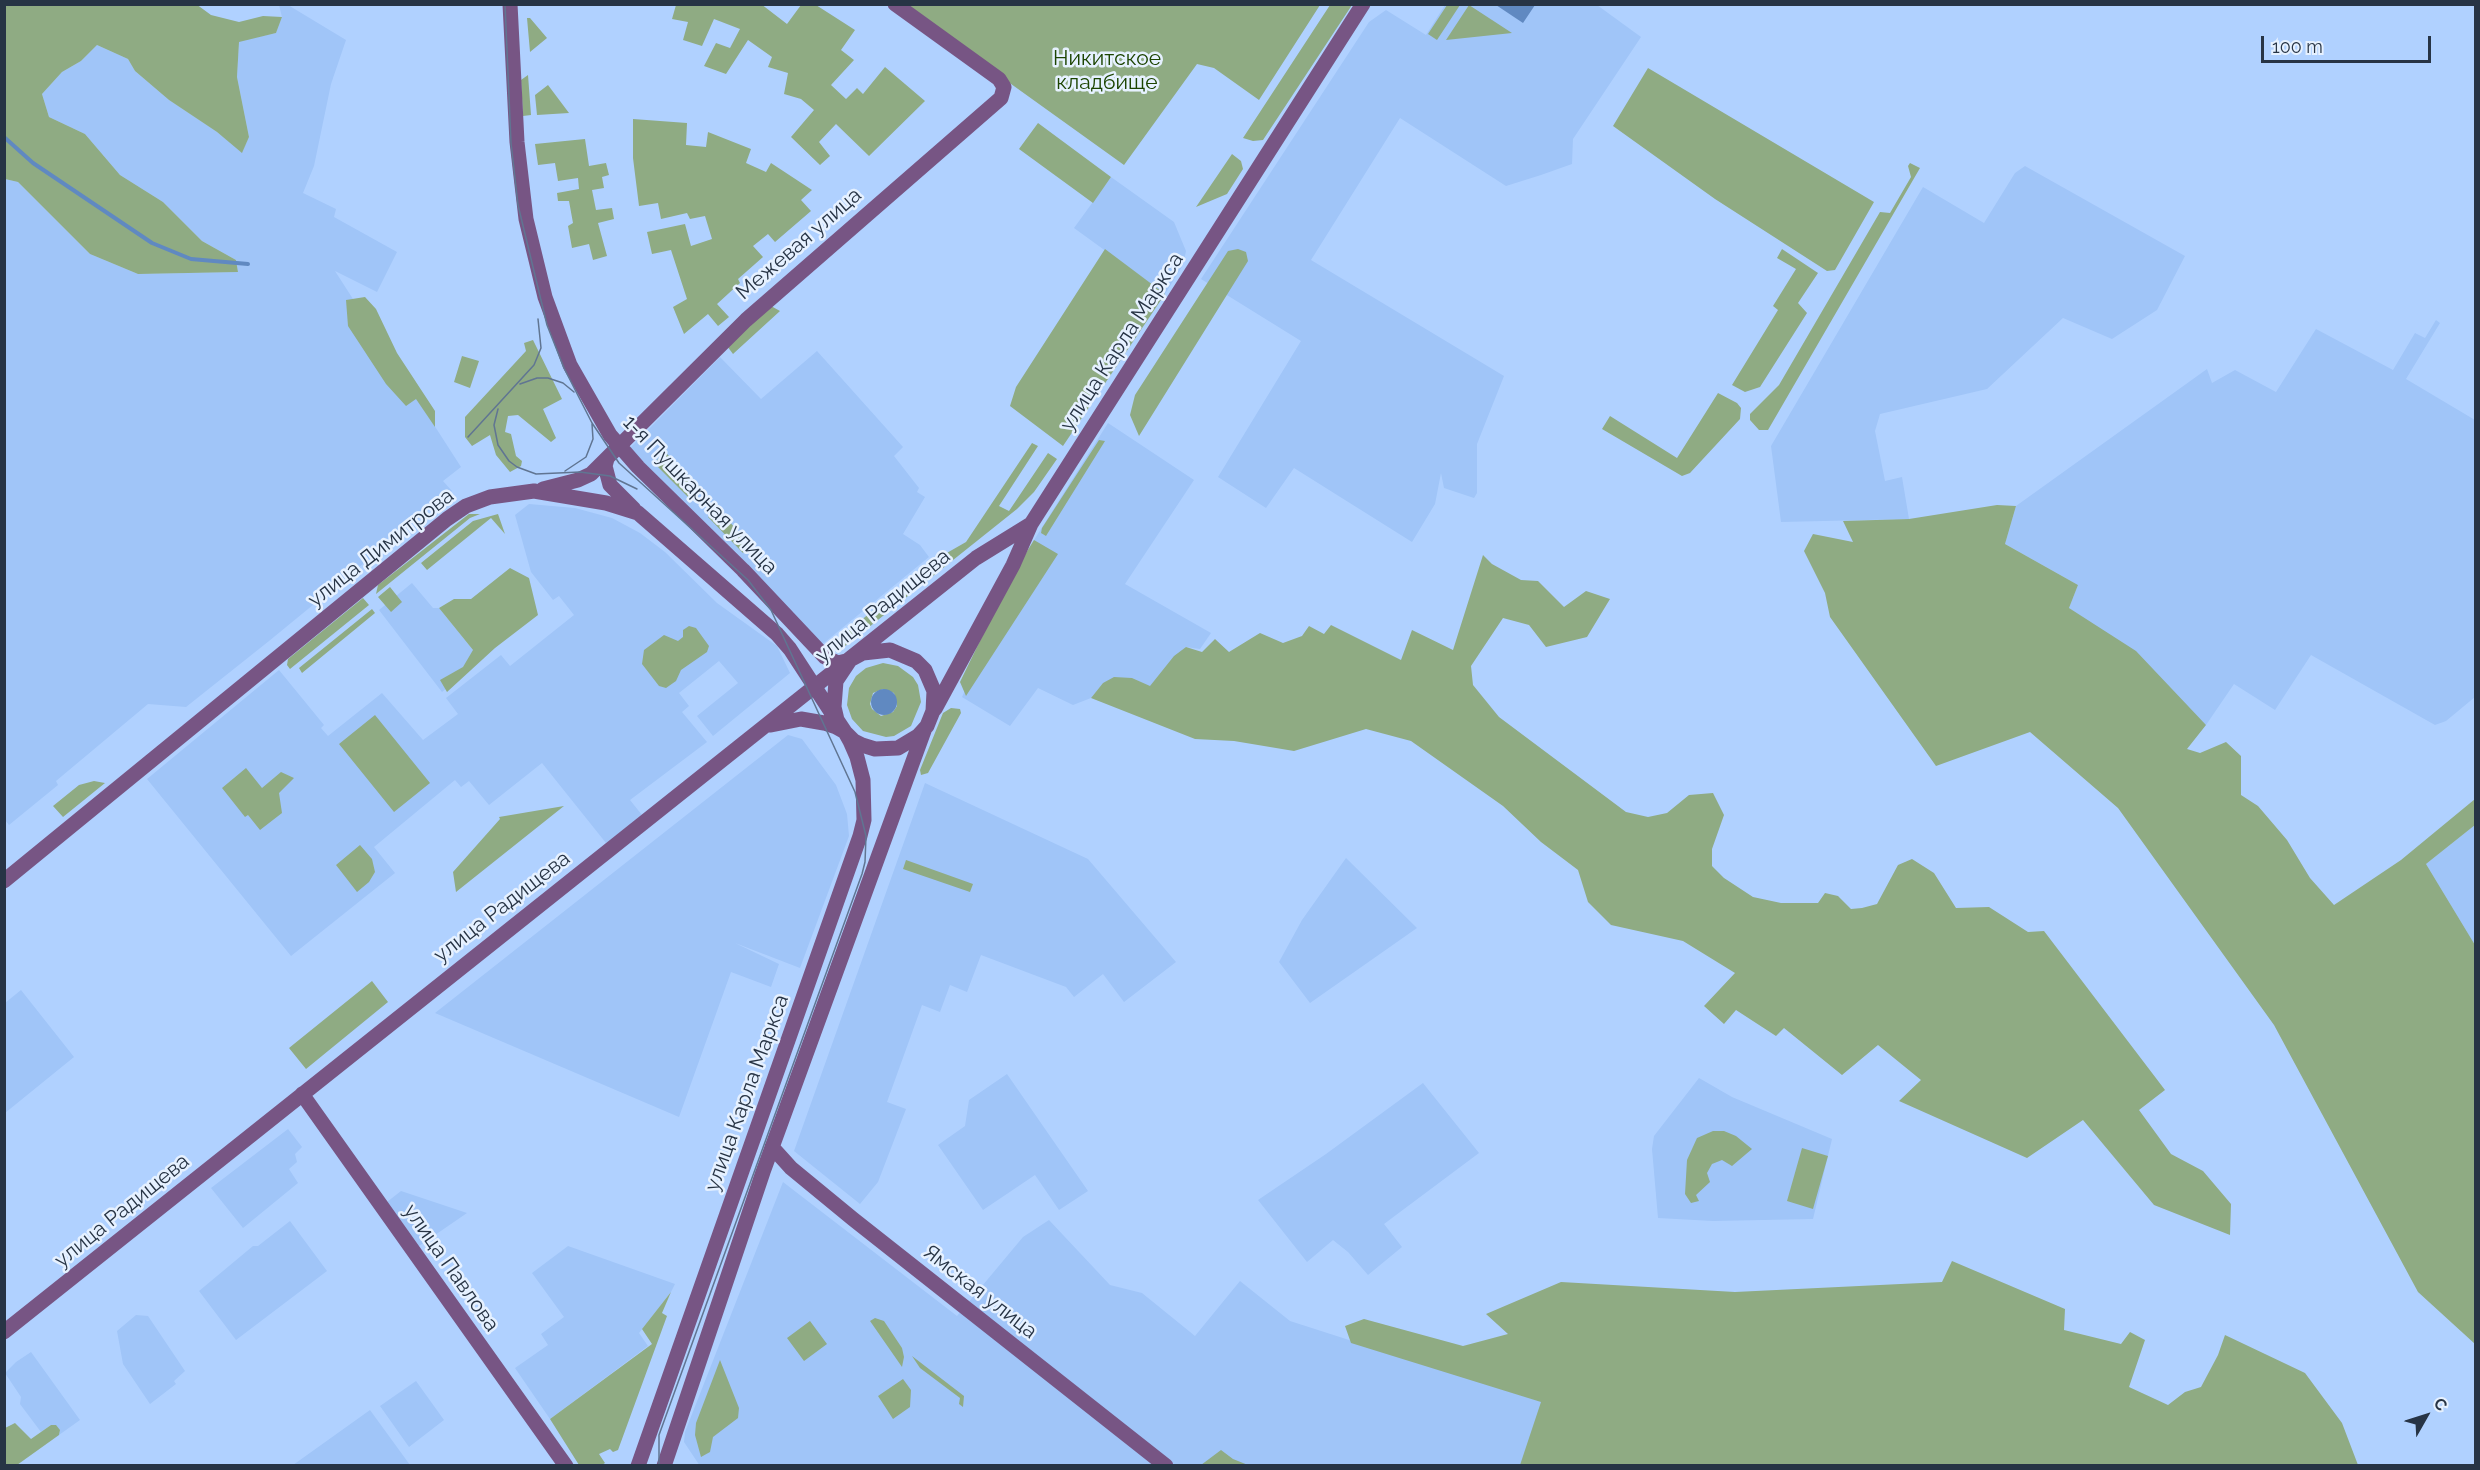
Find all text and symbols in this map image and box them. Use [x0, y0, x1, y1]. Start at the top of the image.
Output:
scale bar [2264, 24, 2434, 62]
text: 100 m [2272, 36, 2323, 57]
park label: Никитское кладбище [1053, 46, 1161, 96]
street label: Межевая улица [731, 183, 867, 305]
street label: улица Карла Маркса [1055, 248, 1189, 436]
street label: 1-я Пушкарная улица [617, 410, 783, 580]
street label: улица Димитрова [303, 483, 459, 613]
street label: улица Радищева [811, 544, 955, 668]
street label: улица Радищева [429, 846, 575, 968]
street label: улица Карла Маркса [700, 991, 794, 1195]
street label: улица Радищева [50, 1149, 194, 1273]
street label: улица Павлова [398, 1200, 504, 1336]
street label: Ямская улица [918, 1240, 1042, 1344]
north arrow [2396, 1386, 2456, 1446]
text: С [2430, 1394, 2451, 1415]

